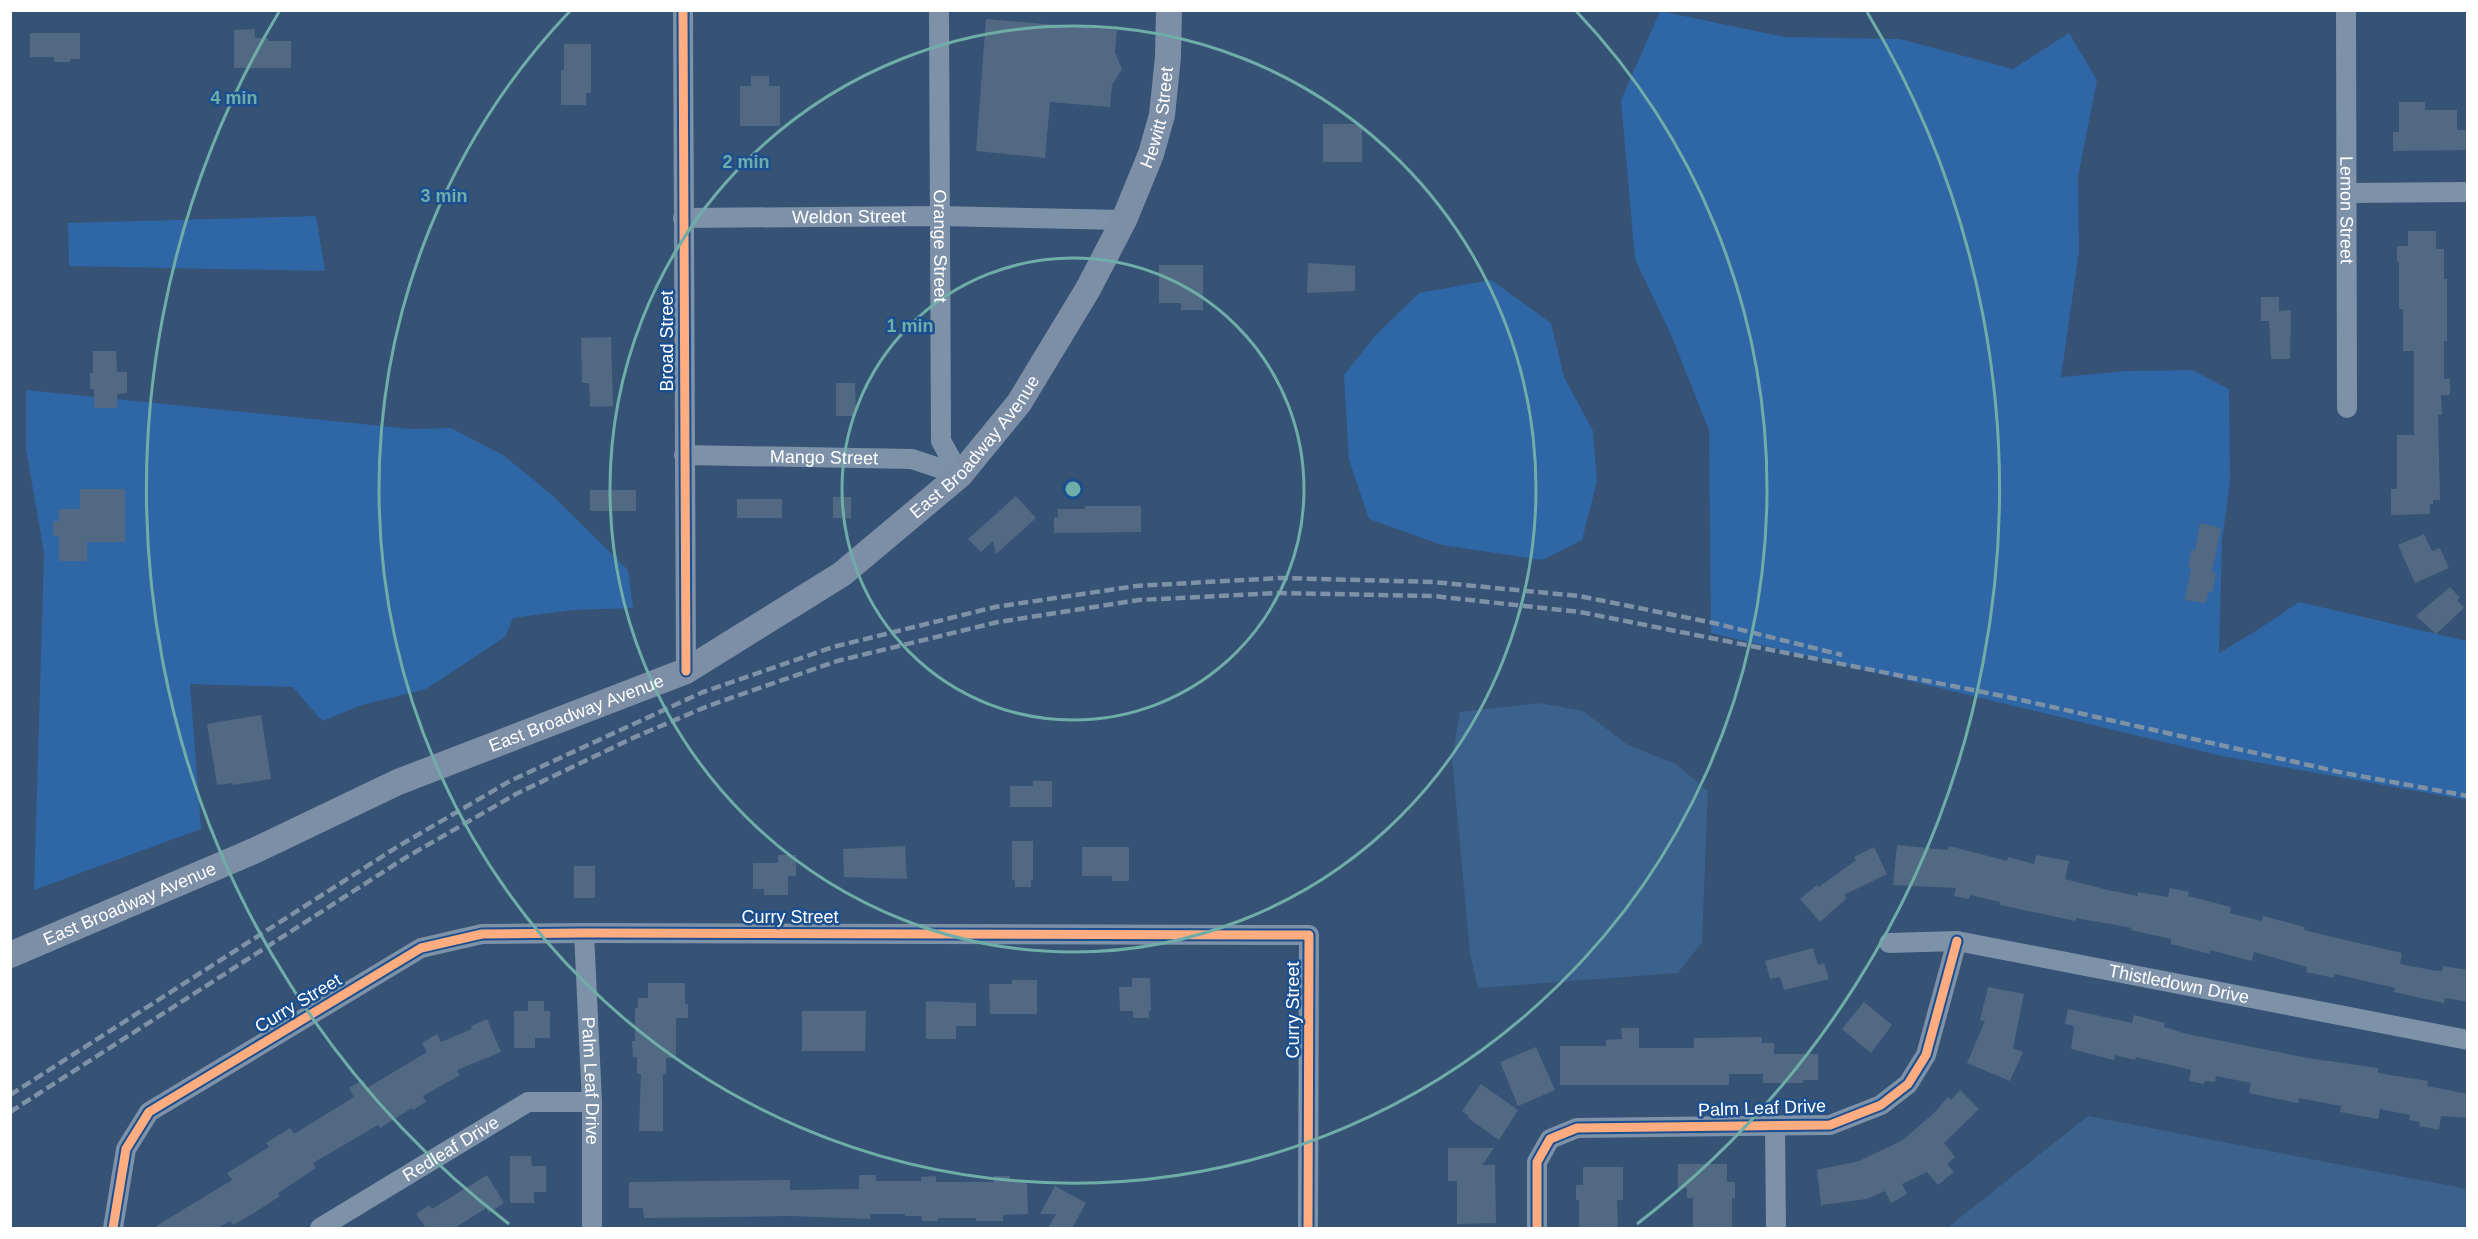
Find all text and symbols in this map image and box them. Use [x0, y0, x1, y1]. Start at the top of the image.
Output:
street label: Hewitt Street [1136, 66, 1177, 171]
text: 4 min [210, 88, 258, 108]
text: 2 min [722, 152, 770, 172]
street label: Lemon Street [2336, 156, 2357, 264]
text: 3 min [420, 186, 468, 206]
street label: Orange Street [930, 189, 950, 303]
street label: Weldon Street [792, 206, 906, 227]
street label: Broad Street [657, 290, 677, 392]
text: 1 min [886, 316, 934, 336]
street label: East Broadway Avenue [906, 372, 1043, 523]
street label: Mango Street [770, 447, 878, 468]
centre of rings [1063, 479, 1083, 499]
street label: East Broadway Avenue [486, 671, 667, 756]
street label: East Broadway Avenue [40, 858, 219, 950]
street label: Curry Street [741, 907, 839, 927]
street label: Curry Street [1283, 961, 1303, 1059]
street label: Thistledown Drive [2107, 961, 2251, 1007]
street label: Curry Street [251, 969, 345, 1037]
street label: Palm Leaf Drive [578, 1016, 602, 1145]
street label: Palm Leaf Drive [1698, 1096, 1826, 1120]
street label: Redleaf Drive [399, 1112, 503, 1186]

